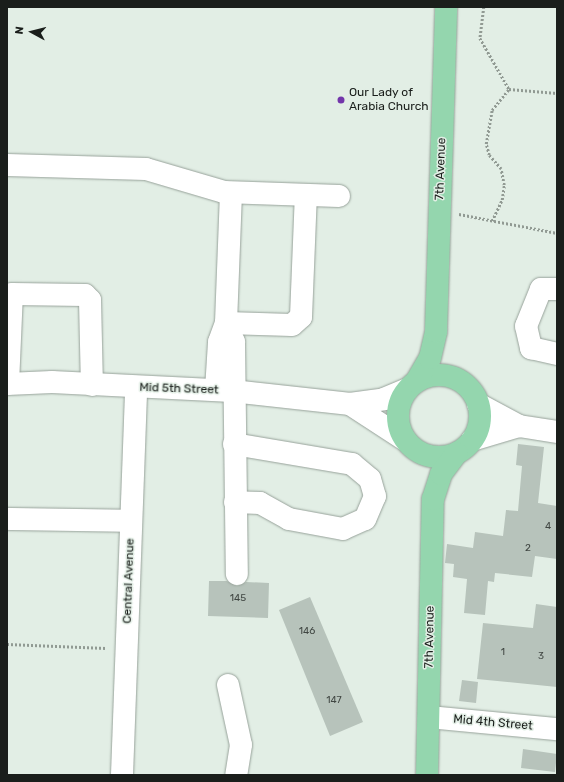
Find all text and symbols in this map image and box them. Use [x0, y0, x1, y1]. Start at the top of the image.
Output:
north arrow [12, 12, 52, 52]
text: N [13, 26, 27, 35]
place label: Our Lady of Arabia Church [349, 86, 429, 114]
marker: Our Lady of Arabia Church [336, 95, 346, 105]
street label: 7th Avenue [433, 137, 449, 201]
street label: Mid 5th Street [139, 380, 219, 398]
house number: 4 [545, 521, 551, 533]
street label: Central Avenue [120, 538, 138, 624]
house number: 2 [525, 543, 531, 555]
house number: 145 [230, 593, 246, 605]
street label: 7th Avenue [422, 605, 438, 669]
house number: 146 [299, 626, 315, 638]
house number: 1 [501, 647, 505, 659]
house number: 3 [538, 651, 544, 663]
house number: 147 [326, 695, 342, 707]
street label: Mid 4th Street [453, 712, 533, 734]

